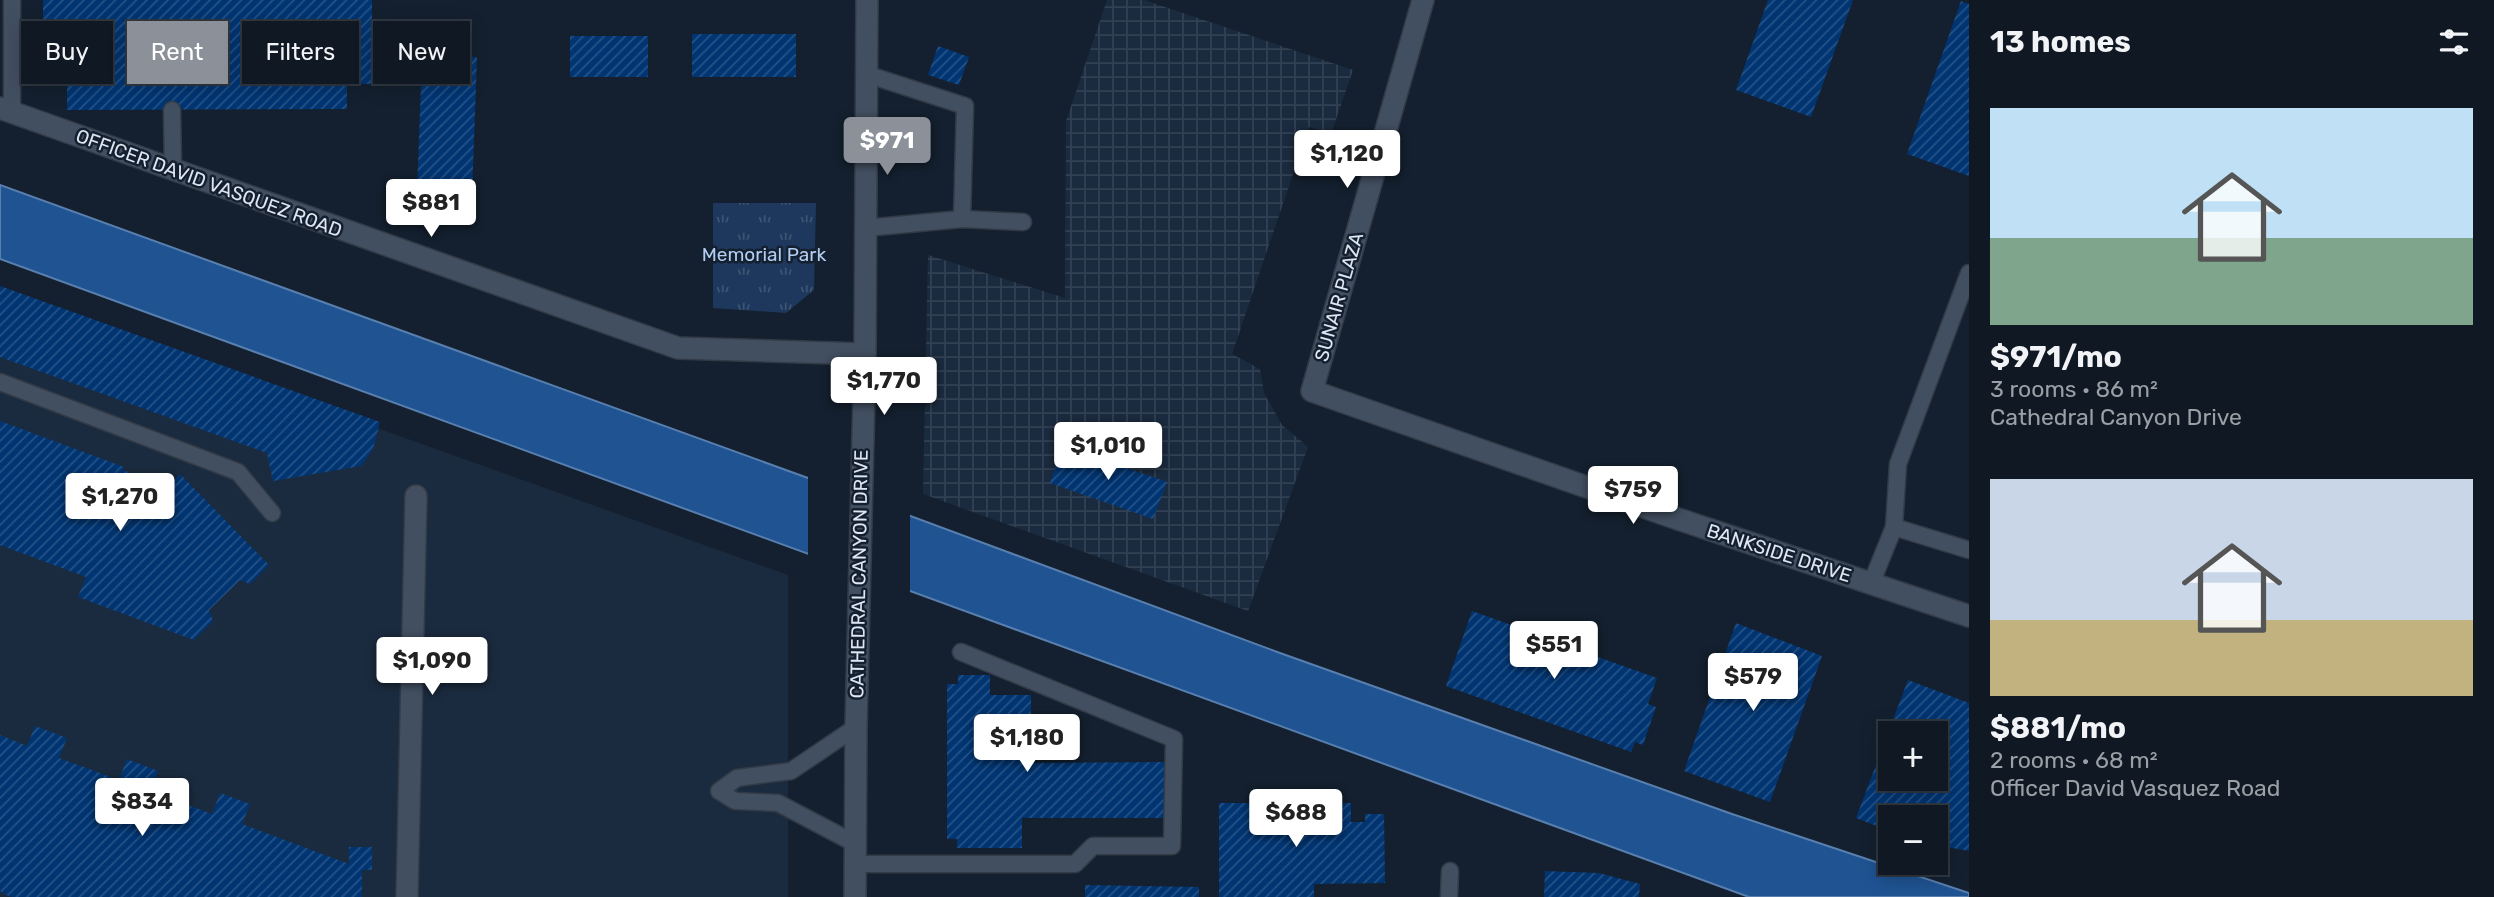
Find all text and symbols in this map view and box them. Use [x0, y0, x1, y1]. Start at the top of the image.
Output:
chip: Buy [21, 21, 113, 84]
chip: Rent [127, 21, 228, 84]
chip: Filters [242, 21, 359, 84]
chip: New [373, 21, 470, 84]
icon: filters [2435, 23, 2473, 61]
text: 13 homes [1990, 24, 2131, 60]
pin: $971 [846, 118, 928, 177]
street label: OFFICER DAVID VASQUEZ ROAD [73, 124, 345, 242]
text: $971 [860, 126, 914, 154]
pin: $1,120 [1290, 130, 1404, 190]
text: $1,120 [1310, 139, 1384, 167]
icon: home [2169, 154, 2295, 280]
pin: $881 [390, 180, 472, 239]
text: $881 [402, 188, 460, 216]
street label: SUNAIR PLAZA [1310, 230, 1368, 364]
park label: Memorial Park [702, 243, 827, 266]
text: $971/mo [1990, 339, 2122, 375]
pin: $1,770 [827, 358, 941, 417]
text: $1,770 [847, 366, 921, 394]
text: 3 rooms · 86 m² [1990, 375, 2158, 403]
text: Cathedral Canyon Drive [1990, 403, 2242, 431]
pin: $1,010 [1051, 422, 1165, 482]
text: $1,010 [1070, 431, 1146, 459]
street label: CATHEDRAL CANYON DRIVE [845, 449, 873, 699]
pin: $759 [1592, 466, 1674, 526]
pin: $1,270 [63, 474, 177, 533]
text: $759 [1604, 475, 1662, 503]
text: $1,270 [82, 482, 158, 510]
street label: BANKSIDE DRIVE [1704, 519, 1854, 587]
icon: home [2169, 525, 2295, 651]
pin: $551 [1513, 622, 1595, 681]
text: $551 [1526, 630, 1582, 658]
pin: $1,090 [375, 638, 489, 697]
text: $1,090 [392, 646, 472, 674]
pin: $579 [1712, 654, 1794, 713]
text: $579 [1724, 662, 1782, 690]
text: $881/mo [1990, 710, 2126, 746]
pin: $1,180 [970, 714, 1084, 774]
map controls [1878, 721, 1948, 875]
button: + [1878, 721, 1948, 791]
text: $1,180 [990, 723, 1064, 751]
text: 2 rooms · 68 m² [1990, 746, 2158, 774]
text: Officer David Vasquez Road [1990, 774, 2280, 802]
pin: $834 [101, 778, 183, 838]
text: $834 [111, 787, 173, 815]
pin: $688 [1255, 790, 1337, 849]
text: $688 [1265, 798, 1327, 826]
button: − [1878, 805, 1948, 875]

